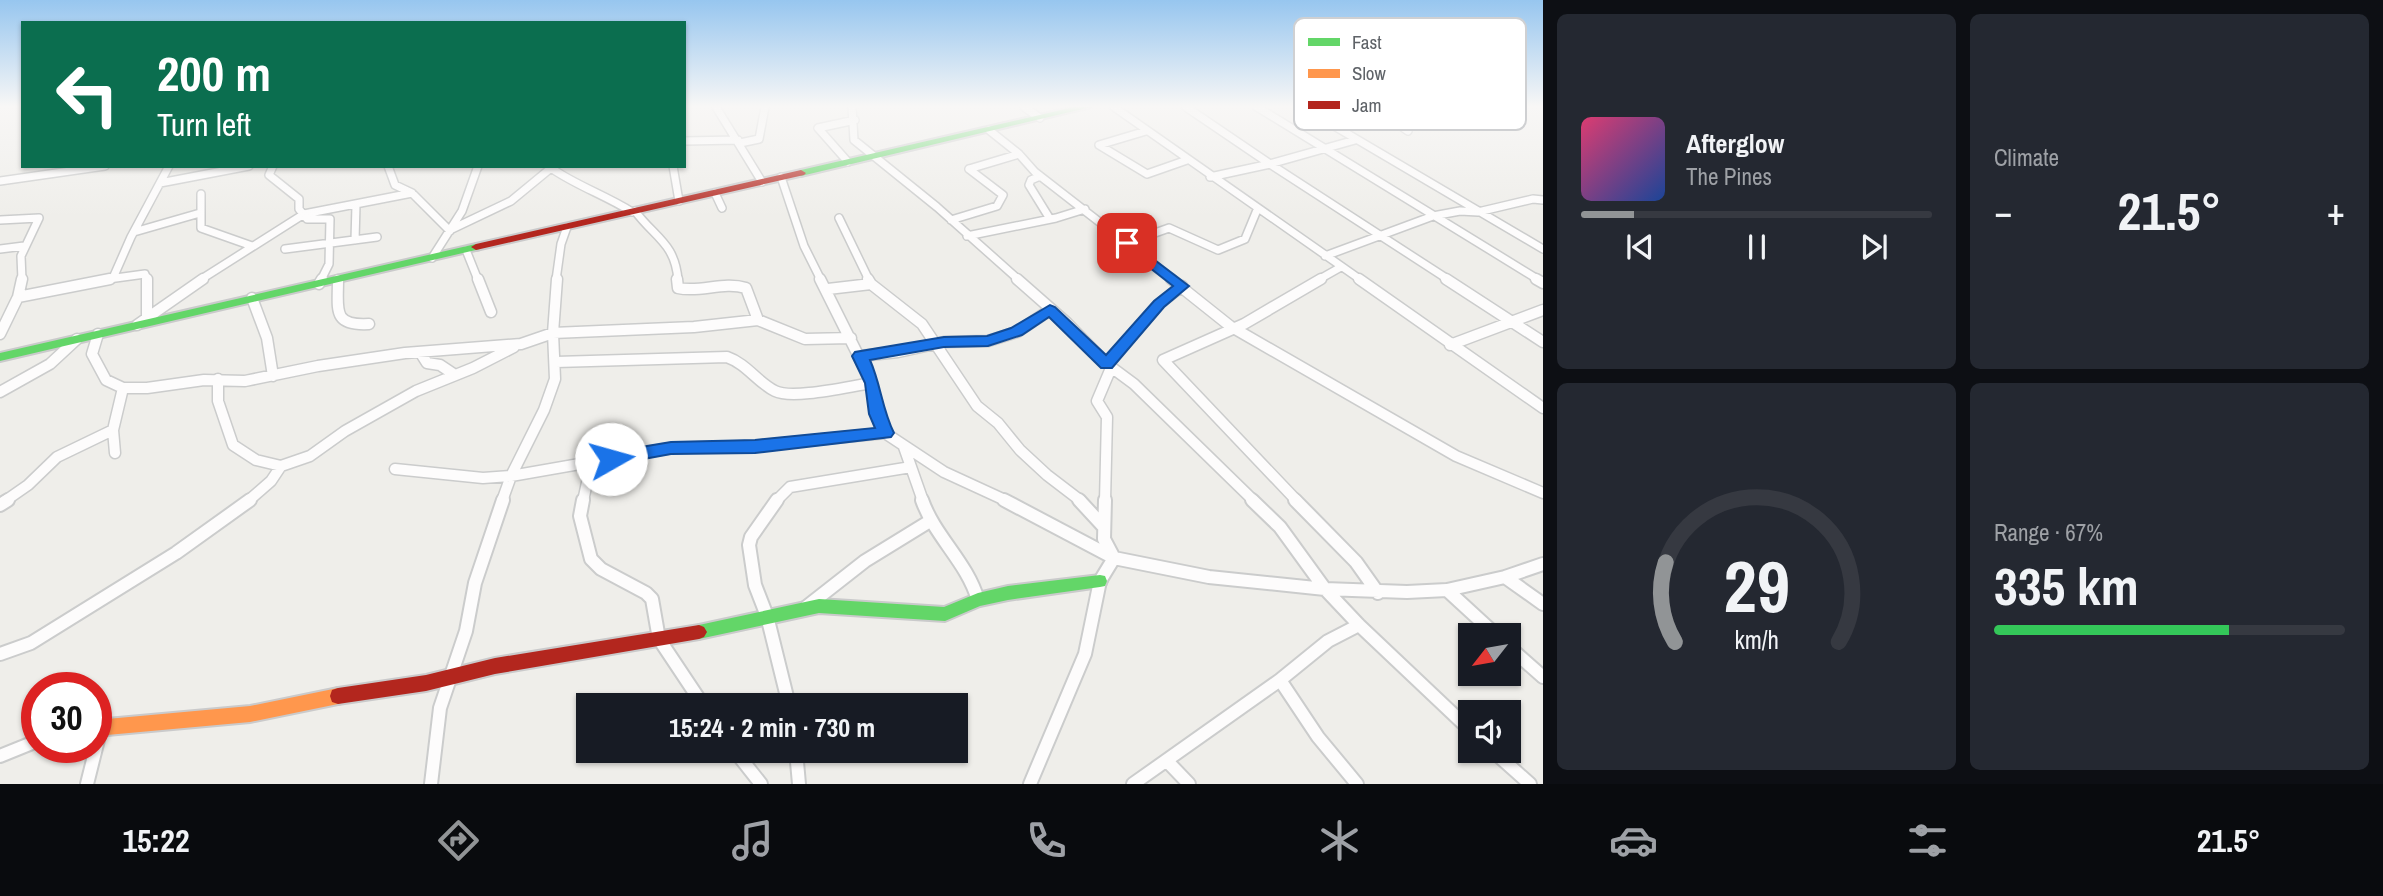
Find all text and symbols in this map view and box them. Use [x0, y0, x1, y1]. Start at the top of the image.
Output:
legend [1294, 18, 1526, 130]
text: Fast [1352, 29, 1382, 55]
text: 200 m [157, 40, 271, 106]
icon: left [42, 49, 133, 140]
text: Slow [1352, 60, 1387, 86]
text: Jam [1352, 92, 1381, 118]
text: Turn left [157, 103, 251, 146]
text: Afterglow [1686, 126, 1784, 161]
text: Climate [1994, 142, 2059, 173]
text: The Pines [1686, 161, 1772, 192]
text: 21.5° [2118, 176, 2221, 246]
text: − [1994, 186, 2012, 237]
text: + [2327, 186, 2345, 237]
pin [1097, 213, 1157, 273]
icon: arrive [1108, 224, 1146, 262]
icon: previous [1621, 228, 1659, 266]
icon: pause [1738, 228, 1776, 266]
icon: next [1855, 228, 1893, 266]
position arrow [574, 422, 648, 496]
text: Range · 67% [1994, 517, 2103, 548]
text: 29 [1723, 538, 1790, 636]
text: 335 km [1994, 551, 2139, 621]
north arrow [1458, 623, 1521, 686]
map controls [1458, 623, 1521, 763]
text: km/h [1734, 623, 1779, 657]
speed limit sign: 30 [21, 672, 112, 763]
button: sound [1458, 700, 1521, 763]
text: 15:24 · 2 min · 730 m [669, 710, 875, 745]
icon: directions [434, 816, 483, 865]
icon: music [728, 816, 777, 865]
icon: phone [1022, 816, 1071, 865]
icon: climate [1315, 816, 1364, 865]
icon: car [1609, 816, 1658, 865]
icon: filters [1903, 816, 1952, 865]
text: 15:22 [122, 819, 189, 862]
text: 21.5° [2197, 819, 2261, 862]

